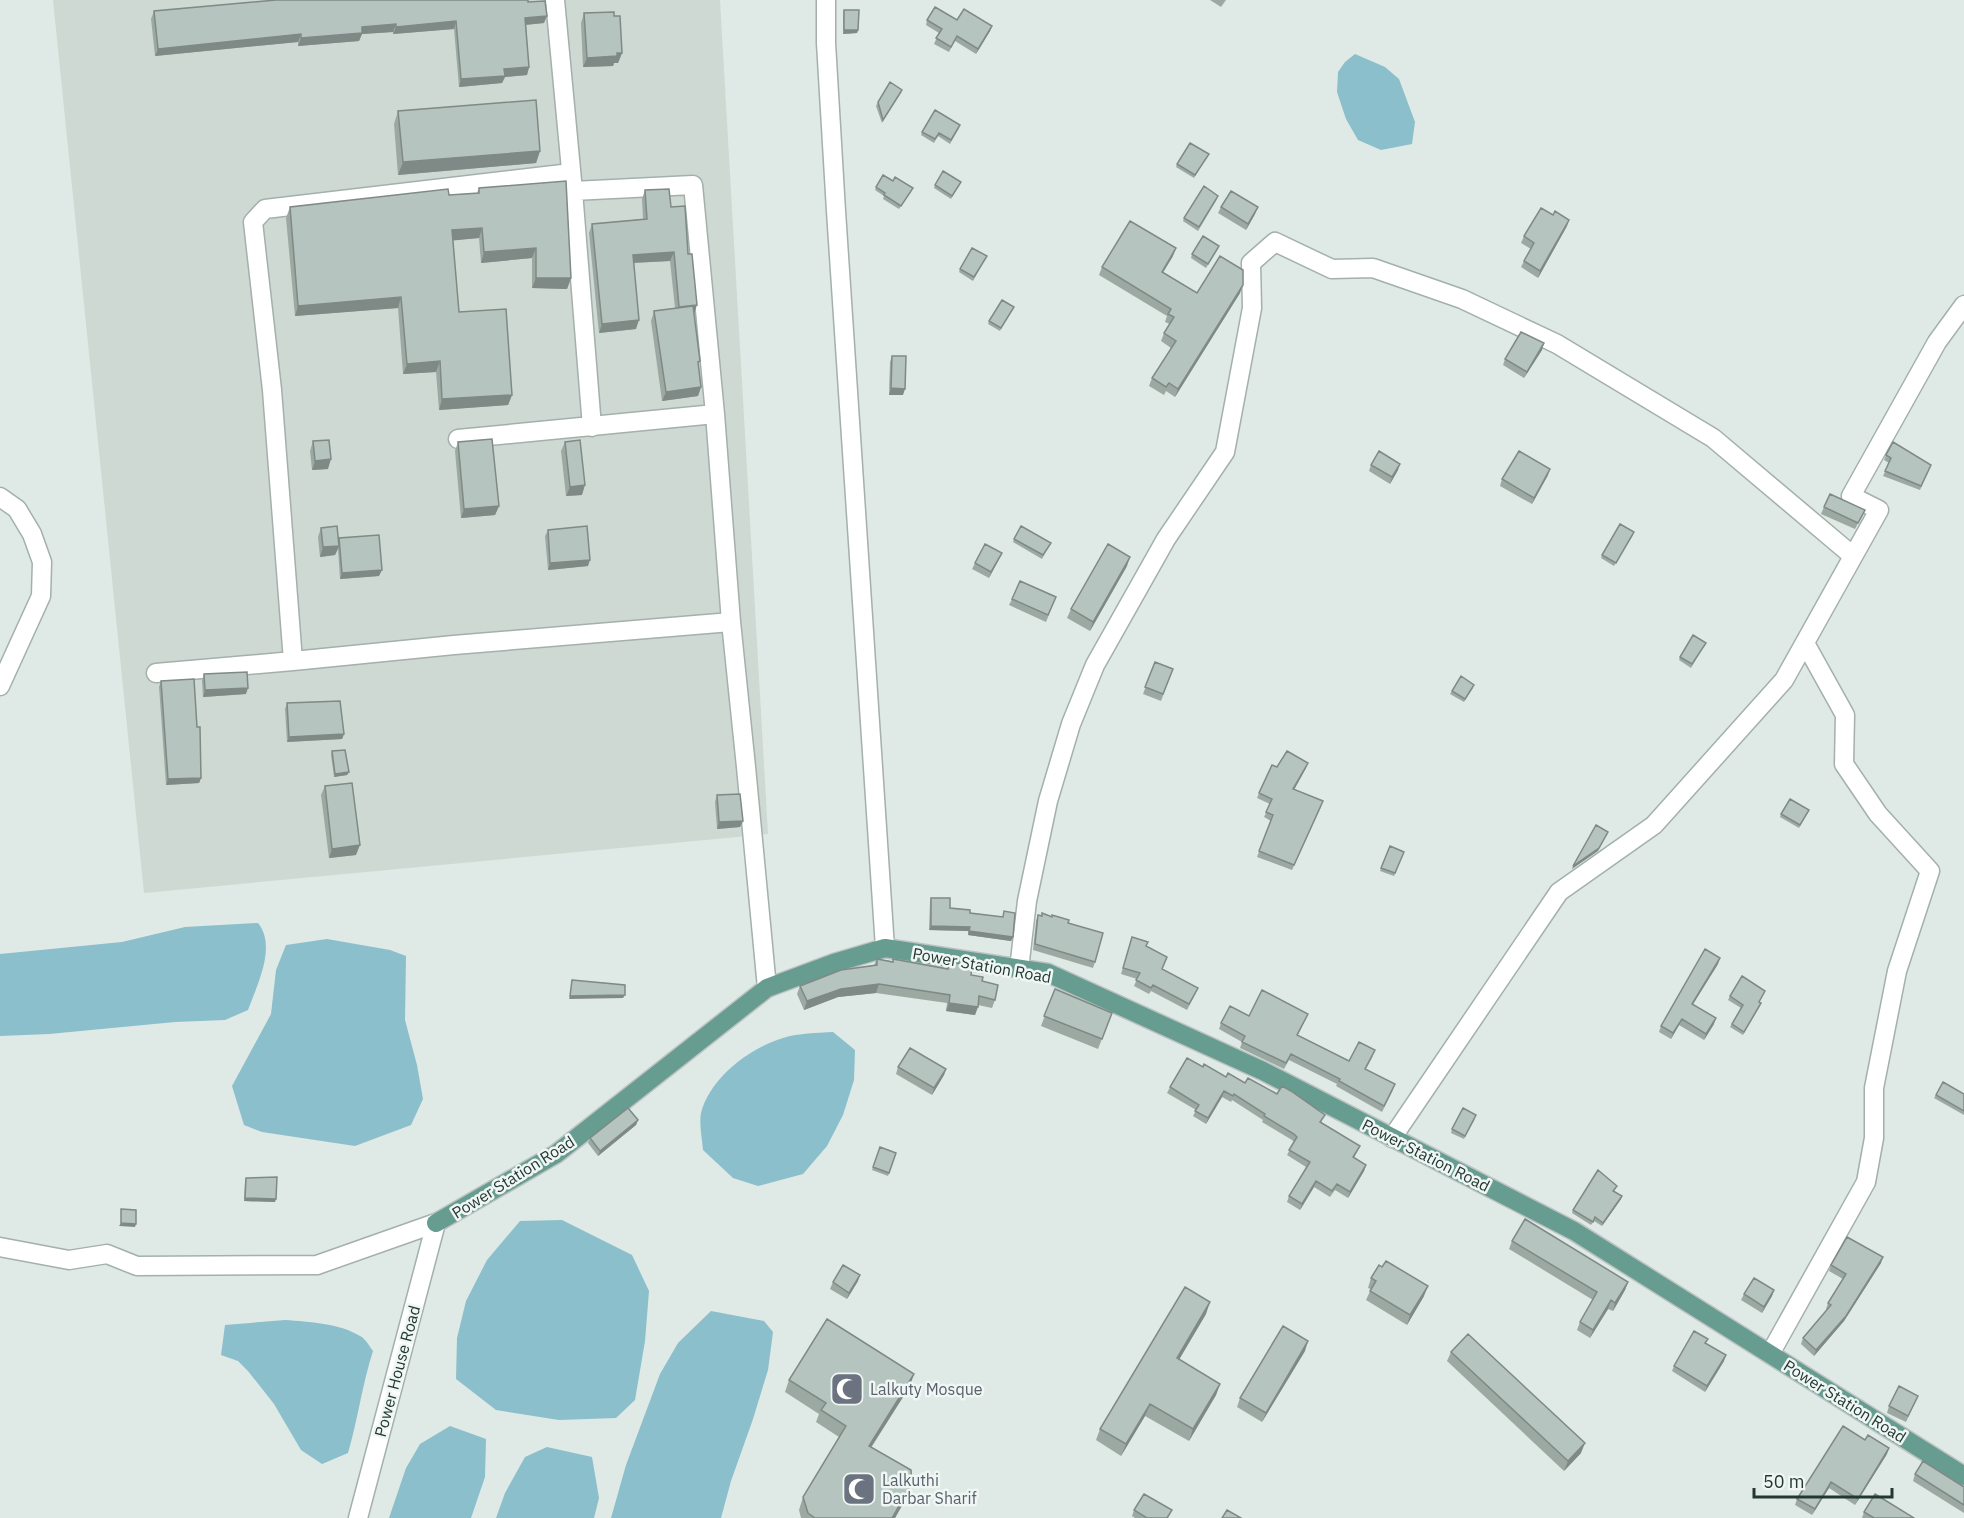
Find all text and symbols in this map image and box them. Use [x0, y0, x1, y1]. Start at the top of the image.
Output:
street label: Power Station Road [911, 943, 1053, 987]
street label: Power Station Road [1359, 1114, 1493, 1196]
street label: Power Station Road [448, 1131, 578, 1223]
street label: Power House Road [370, 1303, 424, 1439]
street label: Power Station Road [1780, 1355, 1910, 1447]
mosque icon: Lalkuty Mosque [829, 1371, 865, 1407]
place label: Lalkuty Mosque [870, 1379, 983, 1399]
scale bar [1754, 1461, 1892, 1499]
place label: Lalkuthi Darbar Sharif [882, 1470, 977, 1508]
text: 50 m [1763, 1470, 1805, 1493]
mosque icon: Lalkuthi Darbar Sharif [841, 1471, 877, 1507]

